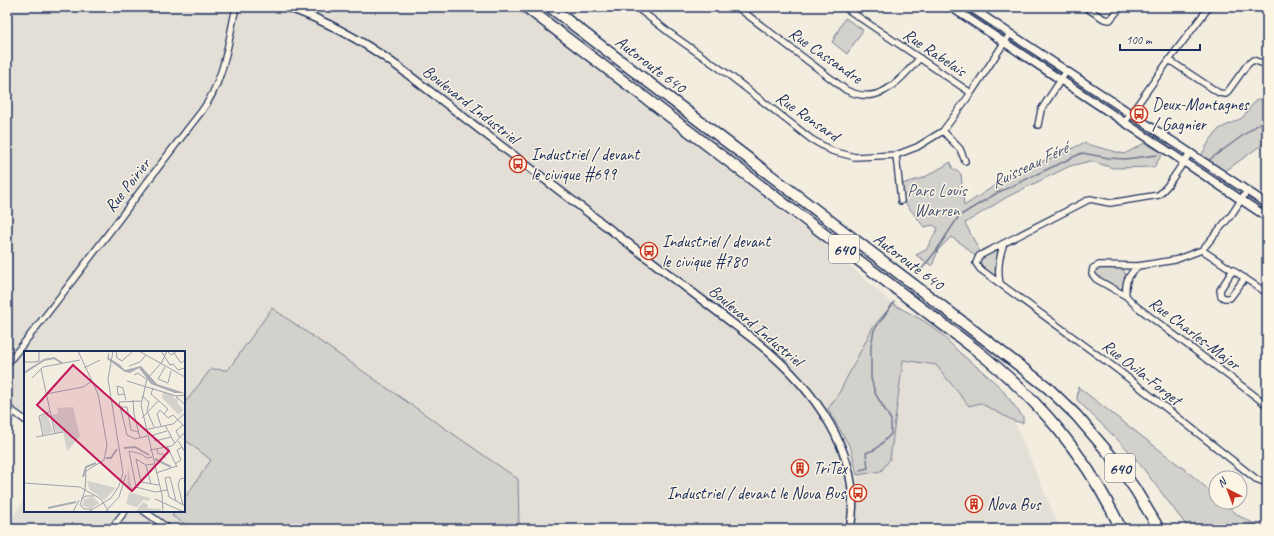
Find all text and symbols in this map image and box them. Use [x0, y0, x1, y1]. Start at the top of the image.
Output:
street label: Rue Cassandre [785, 23, 868, 89]
street label: Rue Rabelais [899, 24, 972, 82]
scale bar [1120, 26, 1200, 52]
street label: Autoroute 640 [611, 31, 691, 99]
text: 100 m [1126, 32, 1153, 48]
street label: Boulevard Industriel [419, 60, 525, 150]
street label: Rue Ronsard [772, 87, 845, 147]
place label: Deux-Montagnes / Gagnier [1152, 94, 1250, 135]
bus stop icon: Deux-Montagnes / Gagnier [1129, 104, 1149, 124]
water label: Ruisseau Féré [987, 135, 1076, 193]
place label: Industriel / devant le civique #699 [531, 144, 642, 185]
street label: Rue Poirier [100, 153, 156, 216]
bus stop icon: Industriel / devant le civique #699 [508, 154, 528, 174]
park label: Parc Louis Warren [907, 180, 969, 221]
street label: Autoroute 640 [869, 228, 949, 296]
place label: Industriel / devant le civique #780 [662, 231, 773, 272]
road number: 640 [829, 235, 859, 263]
bus stop icon: Industriel / devant le civique #780 [639, 241, 659, 261]
street label: Boulevard Industriel [704, 280, 809, 373]
street label: Rue Charles-Major [1145, 292, 1246, 376]
street label: Rue Ovila-Forget [1098, 335, 1187, 411]
inset map [24, 351, 185, 512]
road number: 640 [1105, 454, 1135, 482]
building icon: TriTex [790, 458, 810, 478]
place label: TriTex [813, 458, 848, 479]
north arrow [1208, 470, 1248, 510]
text: N [1214, 474, 1230, 490]
place label: Industriel / devant le Nova Bus [667, 483, 847, 504]
bus stop icon: Industriel / devant le Nova Bus [848, 483, 868, 503]
building icon: Nova Bus [964, 494, 984, 514]
place label: Nova Bus [987, 494, 1042, 515]

